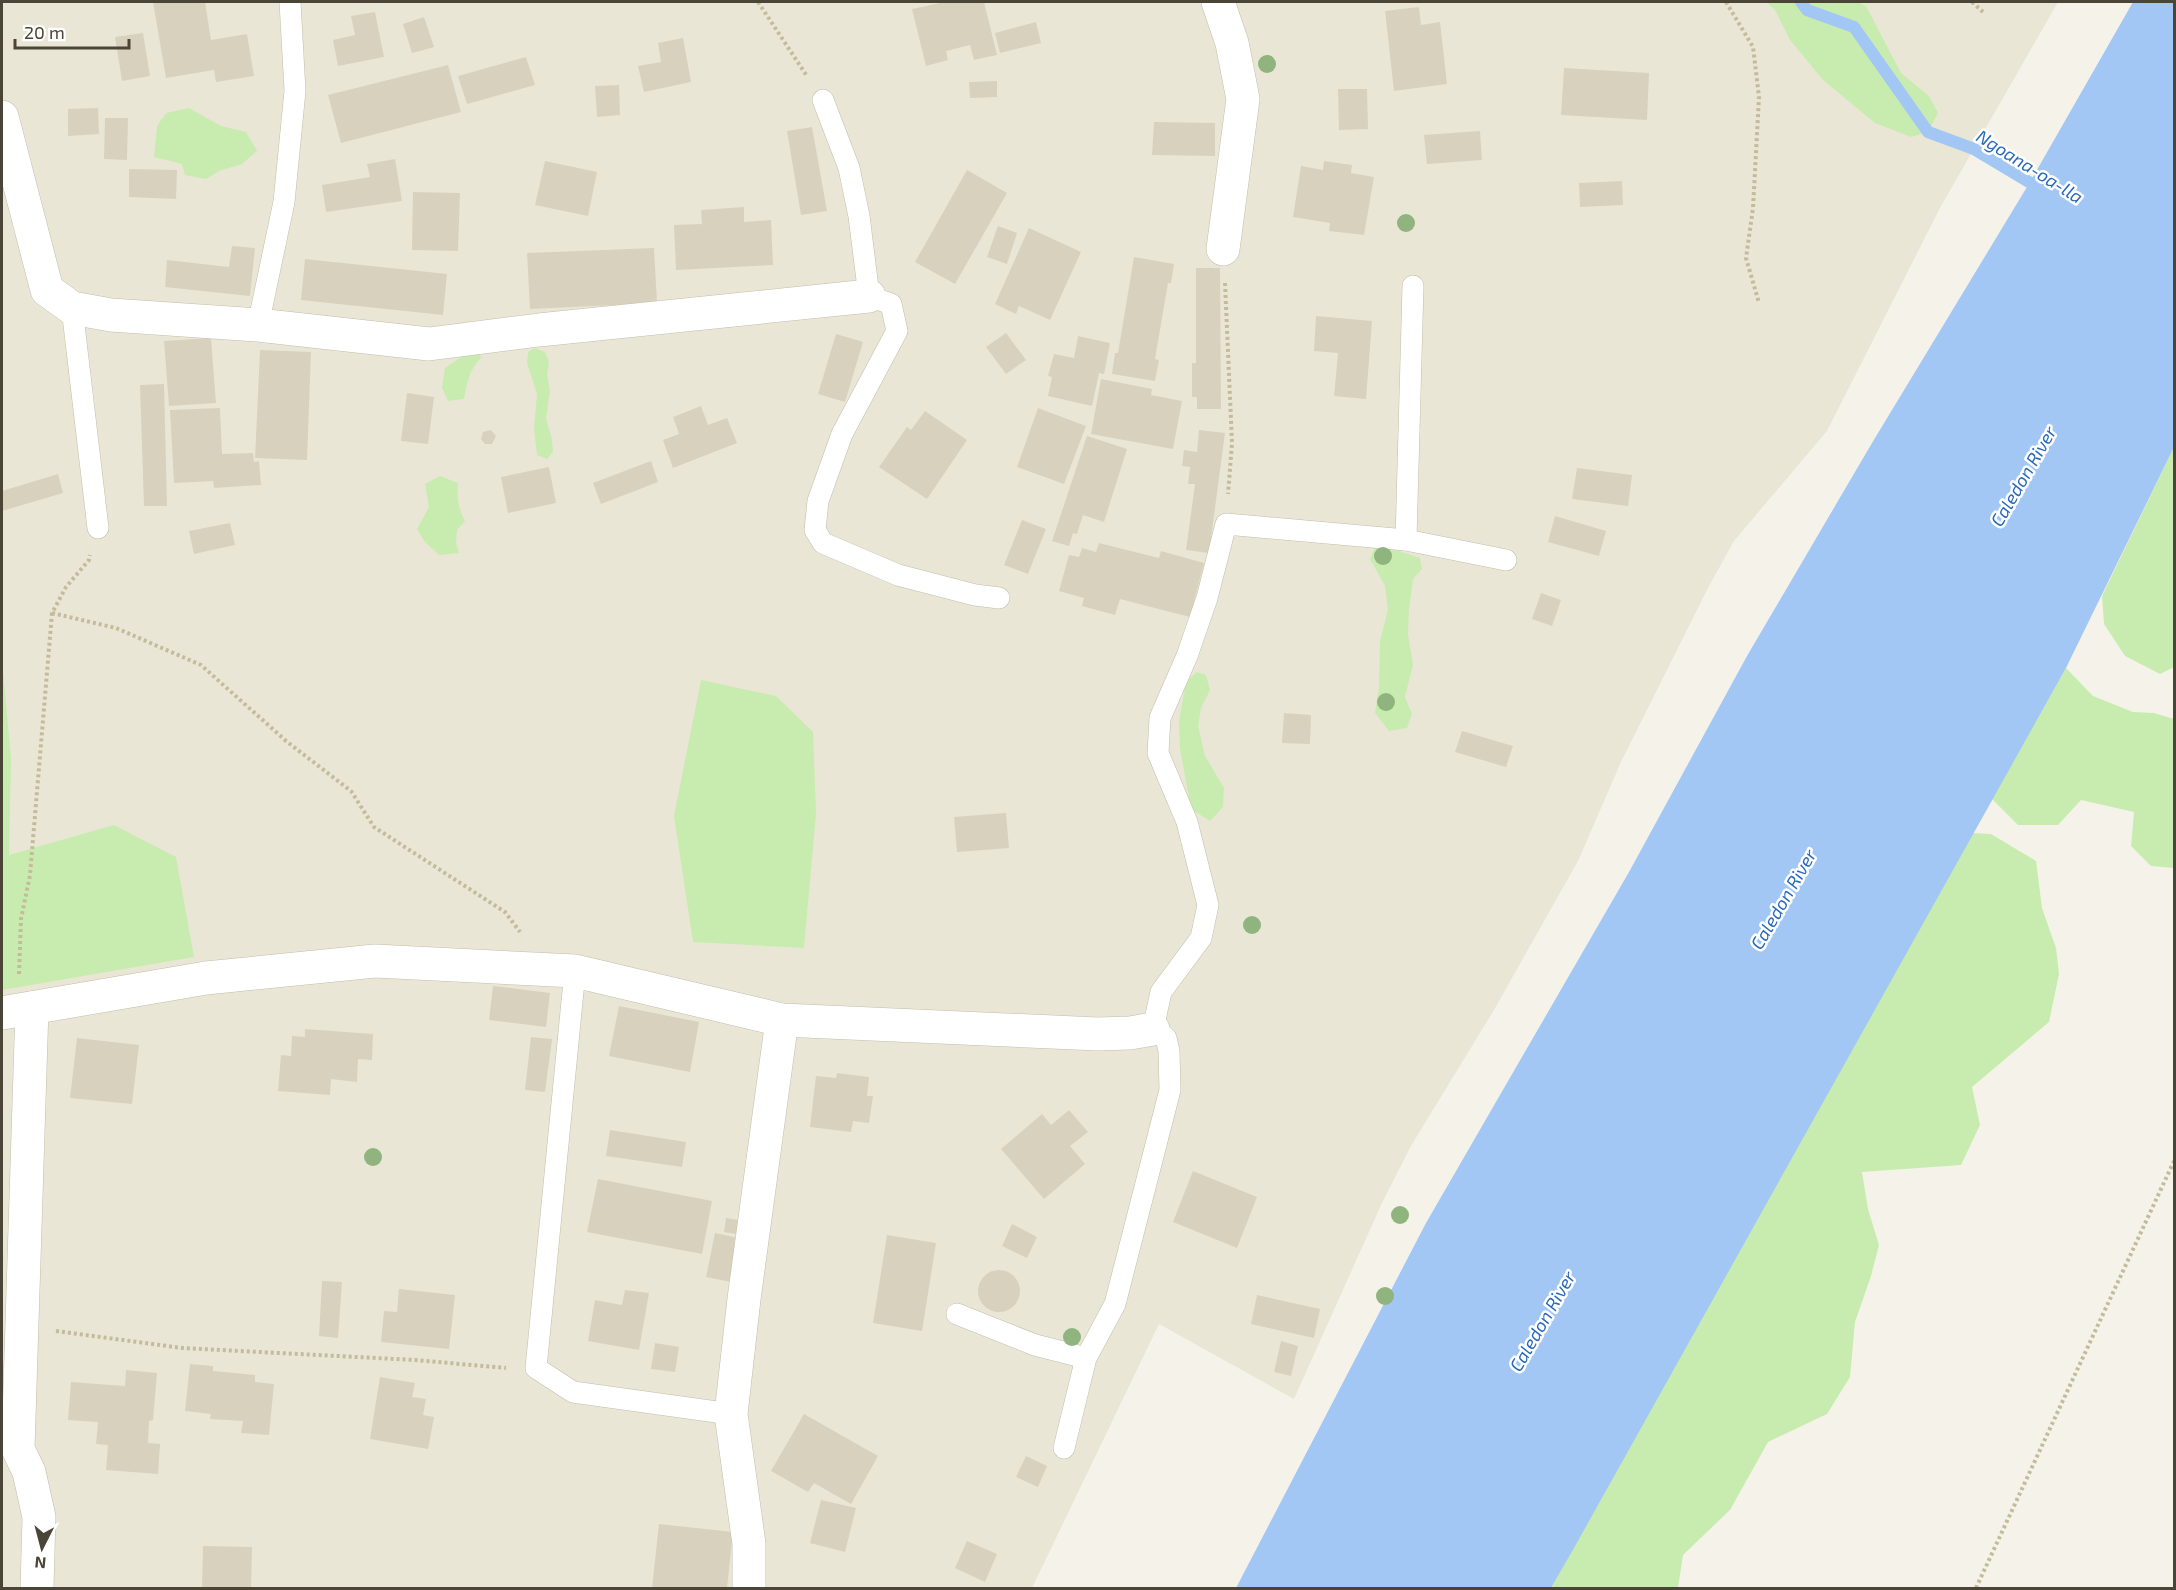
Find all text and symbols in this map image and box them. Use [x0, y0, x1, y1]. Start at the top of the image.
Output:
scale bar [15, 12, 129, 50]
text: 20 m [24, 21, 65, 43]
water label: Ngoana-oa-lla [1973, 124, 2087, 208]
water label: Caledon River [1985, 421, 2061, 530]
water label: Caledon River [1745, 844, 1821, 953]
water label: Caledon River [1504, 1266, 1580, 1375]
north arrow [12, 1518, 72, 1578]
text: N [34, 1553, 47, 1573]

